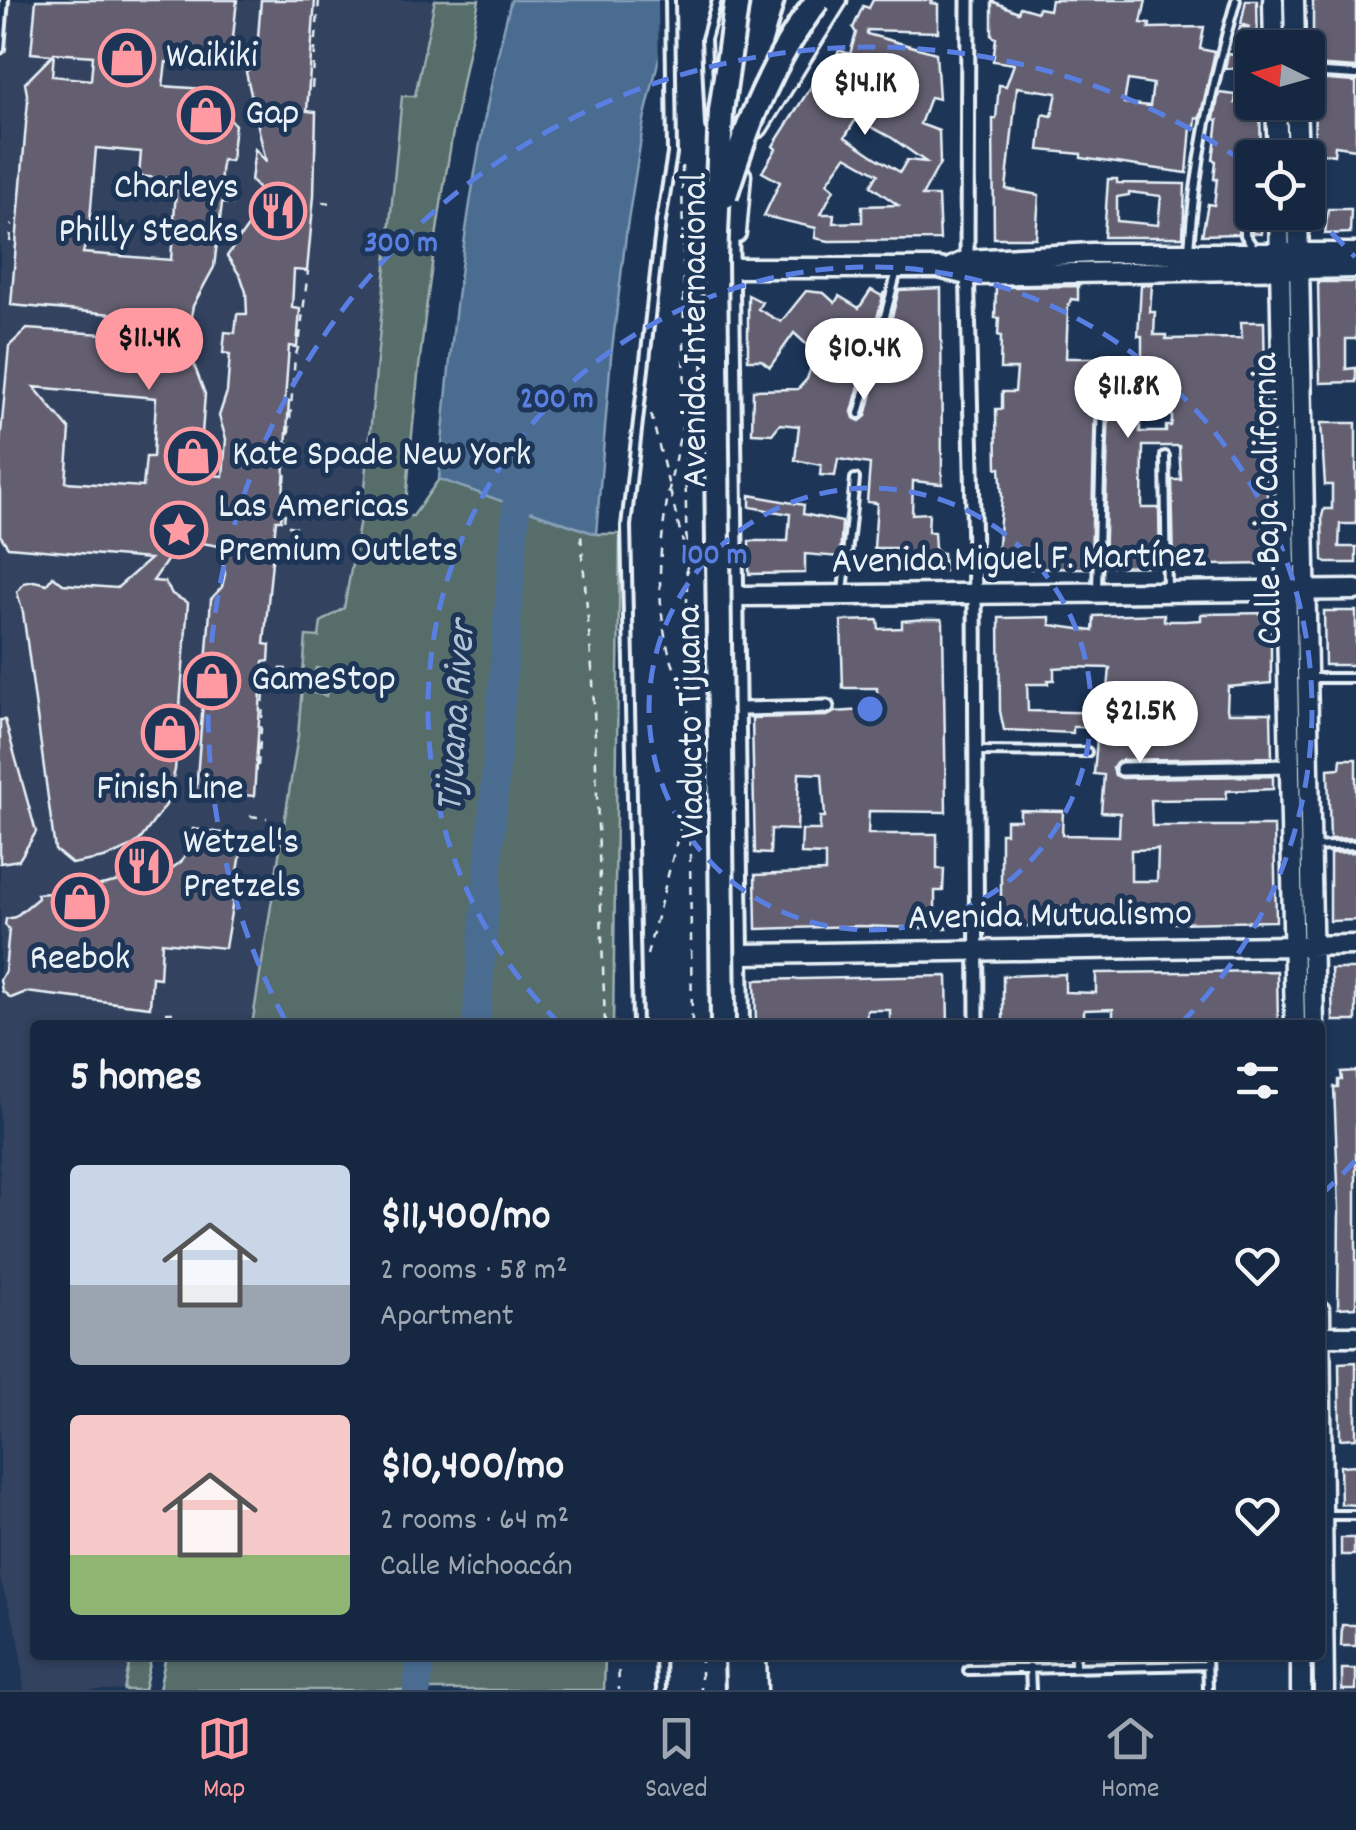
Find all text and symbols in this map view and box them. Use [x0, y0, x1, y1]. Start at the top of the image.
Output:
shop icon: Waikiki [97, 28, 157, 88]
north arrow [1235, 30, 1325, 120]
map controls [1235, 30, 1325, 230]
place label: Waikiki [166, 31, 258, 86]
pin: $14.1K [784, 53, 946, 138]
text: $14.1K [833, 62, 897, 108]
shop icon: Gap [176, 85, 236, 145]
place label: Gap [245, 88, 300, 143]
button: locate [1235, 140, 1325, 230]
place label: Charleys Philly Steaks [58, 162, 239, 261]
street label: Avenida Internacional [670, 172, 725, 488]
restaurant icon: Charleys Philly Steaks [248, 181, 308, 241]
text: 300 m [364, 224, 438, 267]
pin: $11.4K [68, 308, 230, 393]
text: $11.4K [117, 317, 181, 363]
pin: $10.4K [783, 318, 945, 403]
text: $10.4K [827, 327, 901, 373]
street label: Calle Baja California [1240, 352, 1300, 645]
pin: $11.8K [1047, 356, 1209, 441]
text: $11.8K [1096, 365, 1160, 411]
text: 200 m [520, 380, 594, 423]
shop icon: Kate Spade New York [163, 426, 223, 486]
place label: Kate Spade New York [232, 429, 531, 484]
place label: Las Americas Premium Outlets [218, 481, 458, 580]
place icon: Las Americas Premium Outlets [149, 500, 209, 560]
street label: Avenida Miguel F. Martínez [831, 530, 1207, 592]
text: 100 m [681, 536, 747, 579]
street label: Viaducto Tijuana [663, 603, 723, 839]
water label: Tijuana River [424, 615, 494, 815]
shop icon: GameStop [182, 651, 242, 711]
place label: GameStop [251, 654, 396, 709]
pin: $21.5K [1059, 681, 1221, 766]
text: $21.5K [1104, 690, 1176, 736]
centre of rings [852, 691, 888, 727]
shop icon: Finish Line [140, 703, 200, 763]
place label: Finish Line [96, 763, 244, 818]
place label: Wetzel's Pretzels [183, 817, 301, 916]
restaurant icon: Wetzel's Pretzels [114, 836, 174, 896]
shop icon: Reebok [50, 872, 110, 932]
street label: Avenida Mutualismo [908, 888, 1192, 948]
place label: Reebok [30, 933, 130, 988]
text: 5 homes [70, 1050, 202, 1110]
icon: filters [1230, 1053, 1285, 1108]
text: $11,400/mo [380, 1189, 550, 1249]
icon: home [150, 1205, 270, 1325]
icon: heart [1230, 1238, 1285, 1293]
text: 2 rooms · 58 m² [380, 1249, 568, 1295]
text: Apartment [380, 1295, 514, 1341]
text: $10,400/mo [380, 1439, 564, 1499]
icon: home [150, 1455, 270, 1575]
icon: heart [1230, 1488, 1285, 1543]
text: 2 rooms · 64 m² [380, 1499, 569, 1545]
text: Calle Michoacán [380, 1545, 572, 1591]
tab: Map [197, 1711, 252, 1811]
tab: Saved [645, 1711, 708, 1811]
tab: Home [1101, 1711, 1159, 1811]

